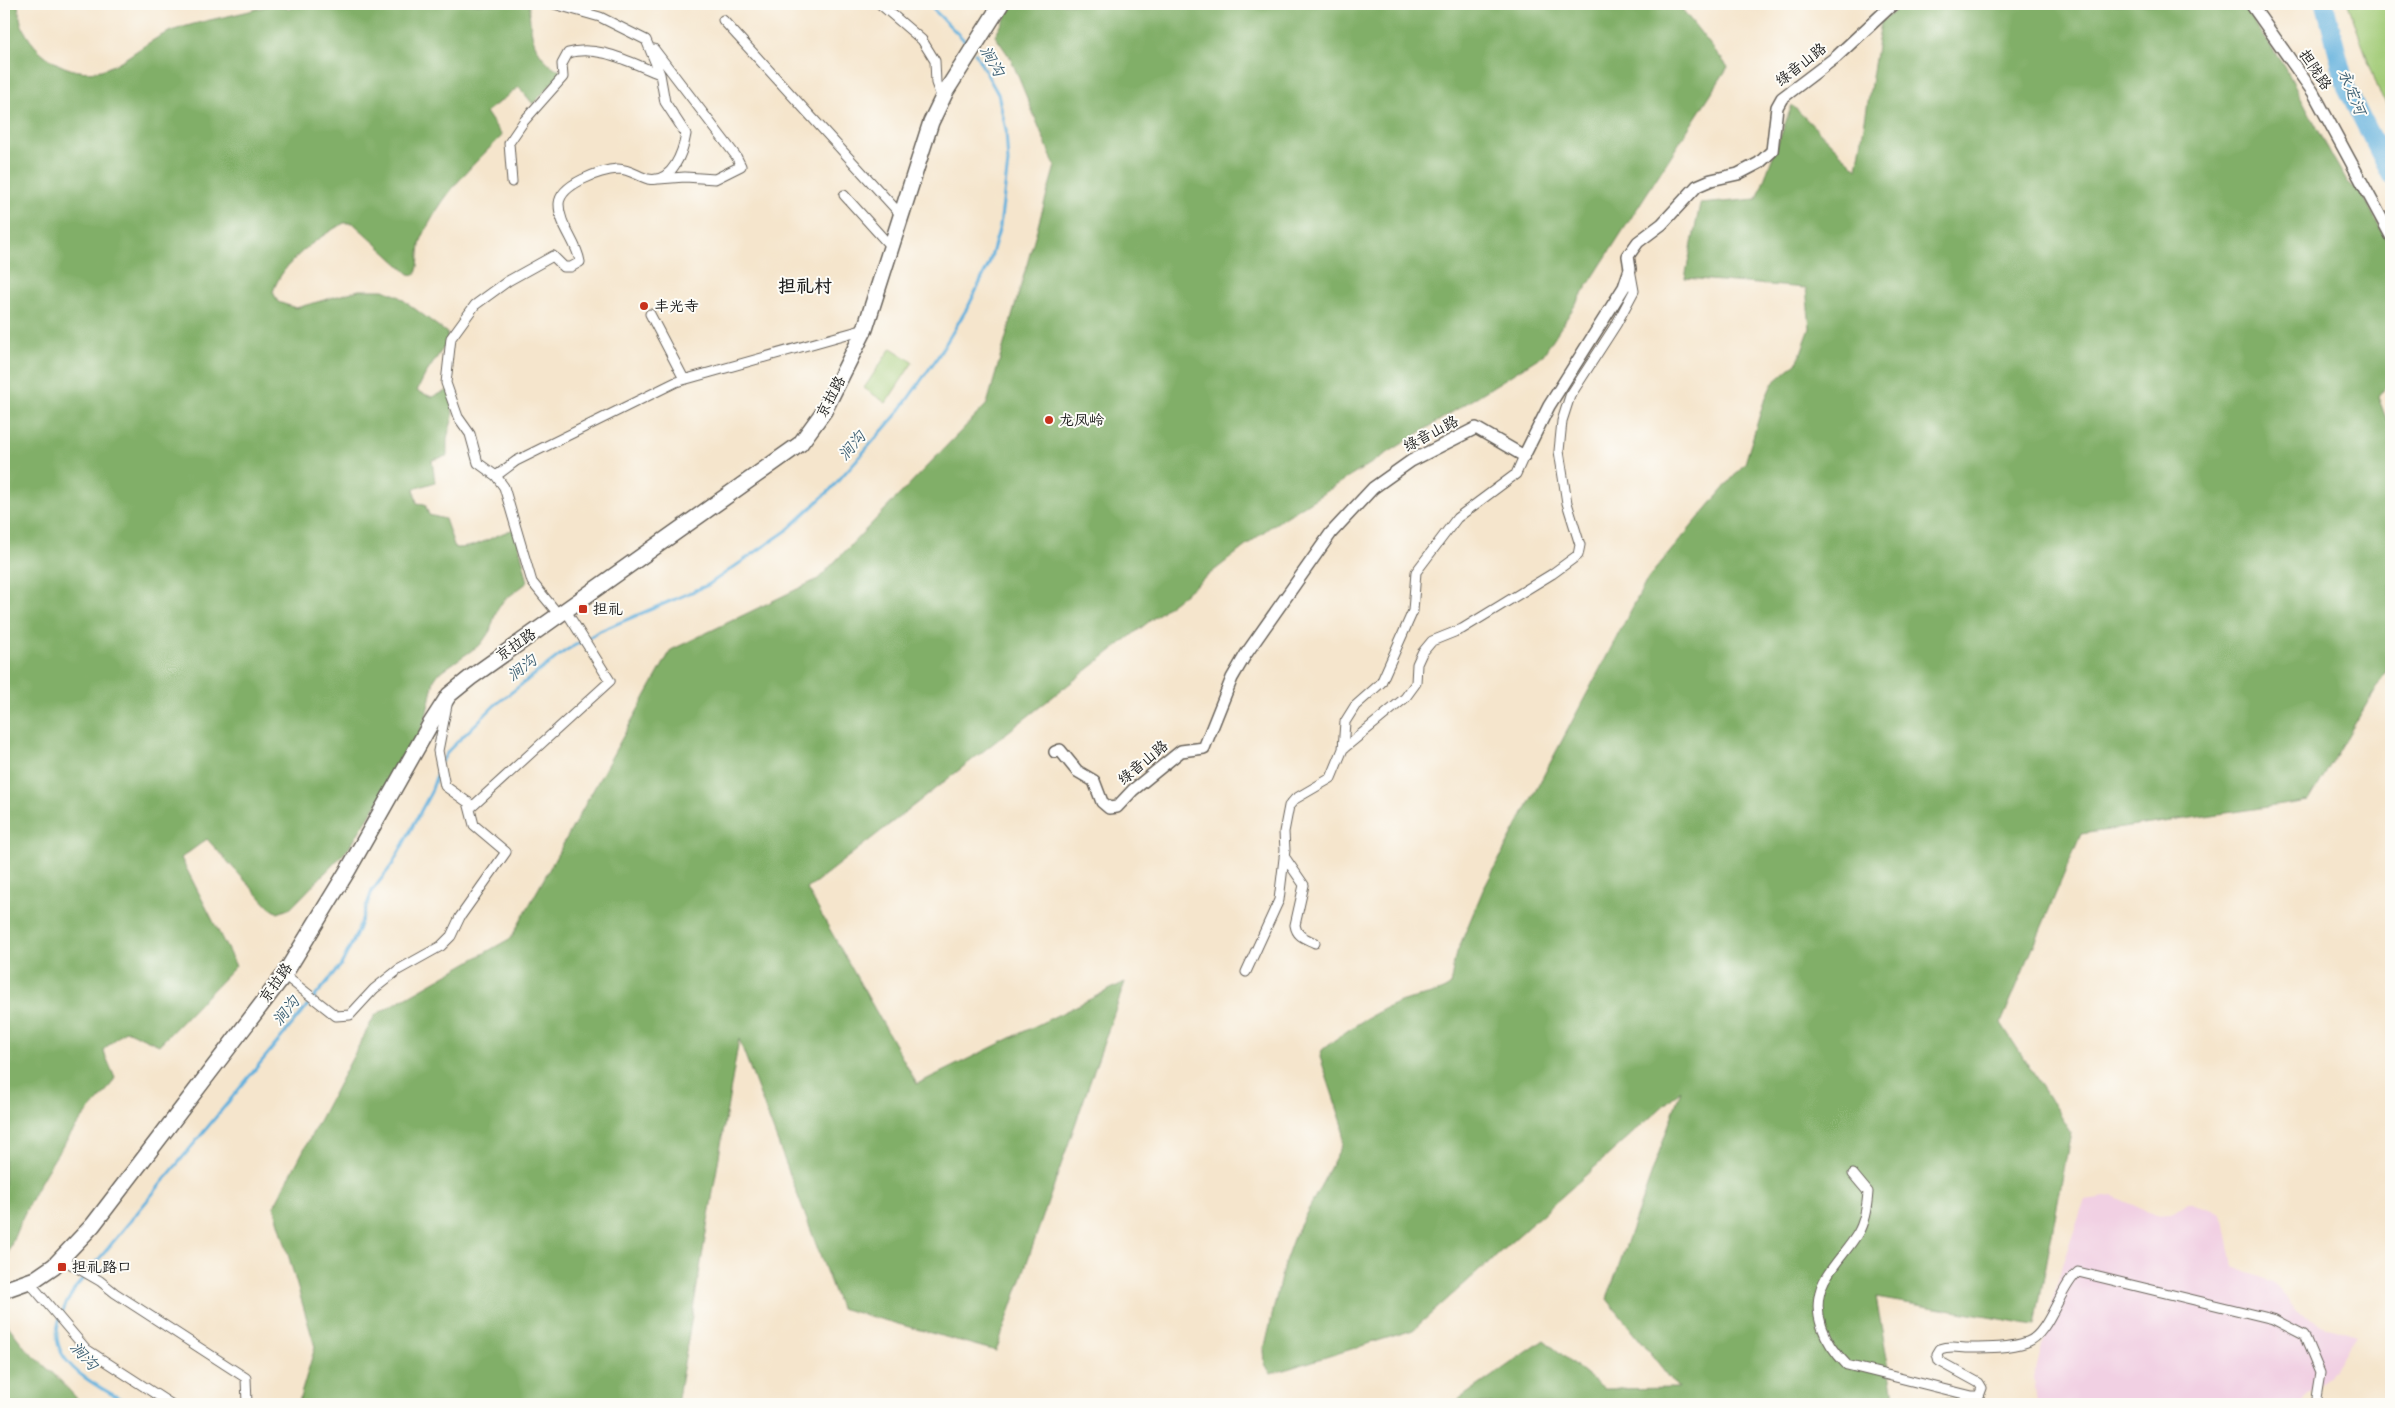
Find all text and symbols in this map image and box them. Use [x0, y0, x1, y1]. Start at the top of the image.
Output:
street label: 绿音山路 [1772, 39, 1830, 91]
water label: 涧沟 [975, 42, 1009, 82]
street label: 担陇路 [2295, 46, 2335, 94]
water label: 永定河 [2334, 66, 2371, 121]
district label: 担礼村 [778, 275, 832, 298]
place label: 丰光寺 [654, 297, 699, 316]
marker: 丰光寺 [638, 300, 650, 312]
street label: 京拉路 [812, 373, 850, 421]
place label: 龙凤岭 [1059, 411, 1105, 430]
street label: 绿音山路 [1400, 412, 1462, 456]
marker: 龙凤岭 [1043, 414, 1055, 426]
water label: 涧沟 [834, 426, 871, 465]
place label: 担礼 [593, 600, 623, 619]
marker: 担礼 [577, 603, 589, 615]
street label: 京拉路 [492, 624, 540, 666]
water label: 涧沟 [503, 649, 542, 686]
street label: 绿音山路 [1114, 736, 1172, 790]
street label: 京拉路 [255, 959, 297, 1007]
water label: 涧沟 [268, 991, 305, 1030]
place label: 担礼路口 [72, 1258, 132, 1277]
marker: 担礼路口 [56, 1261, 68, 1273]
water label: 涧沟 [66, 1337, 103, 1376]

